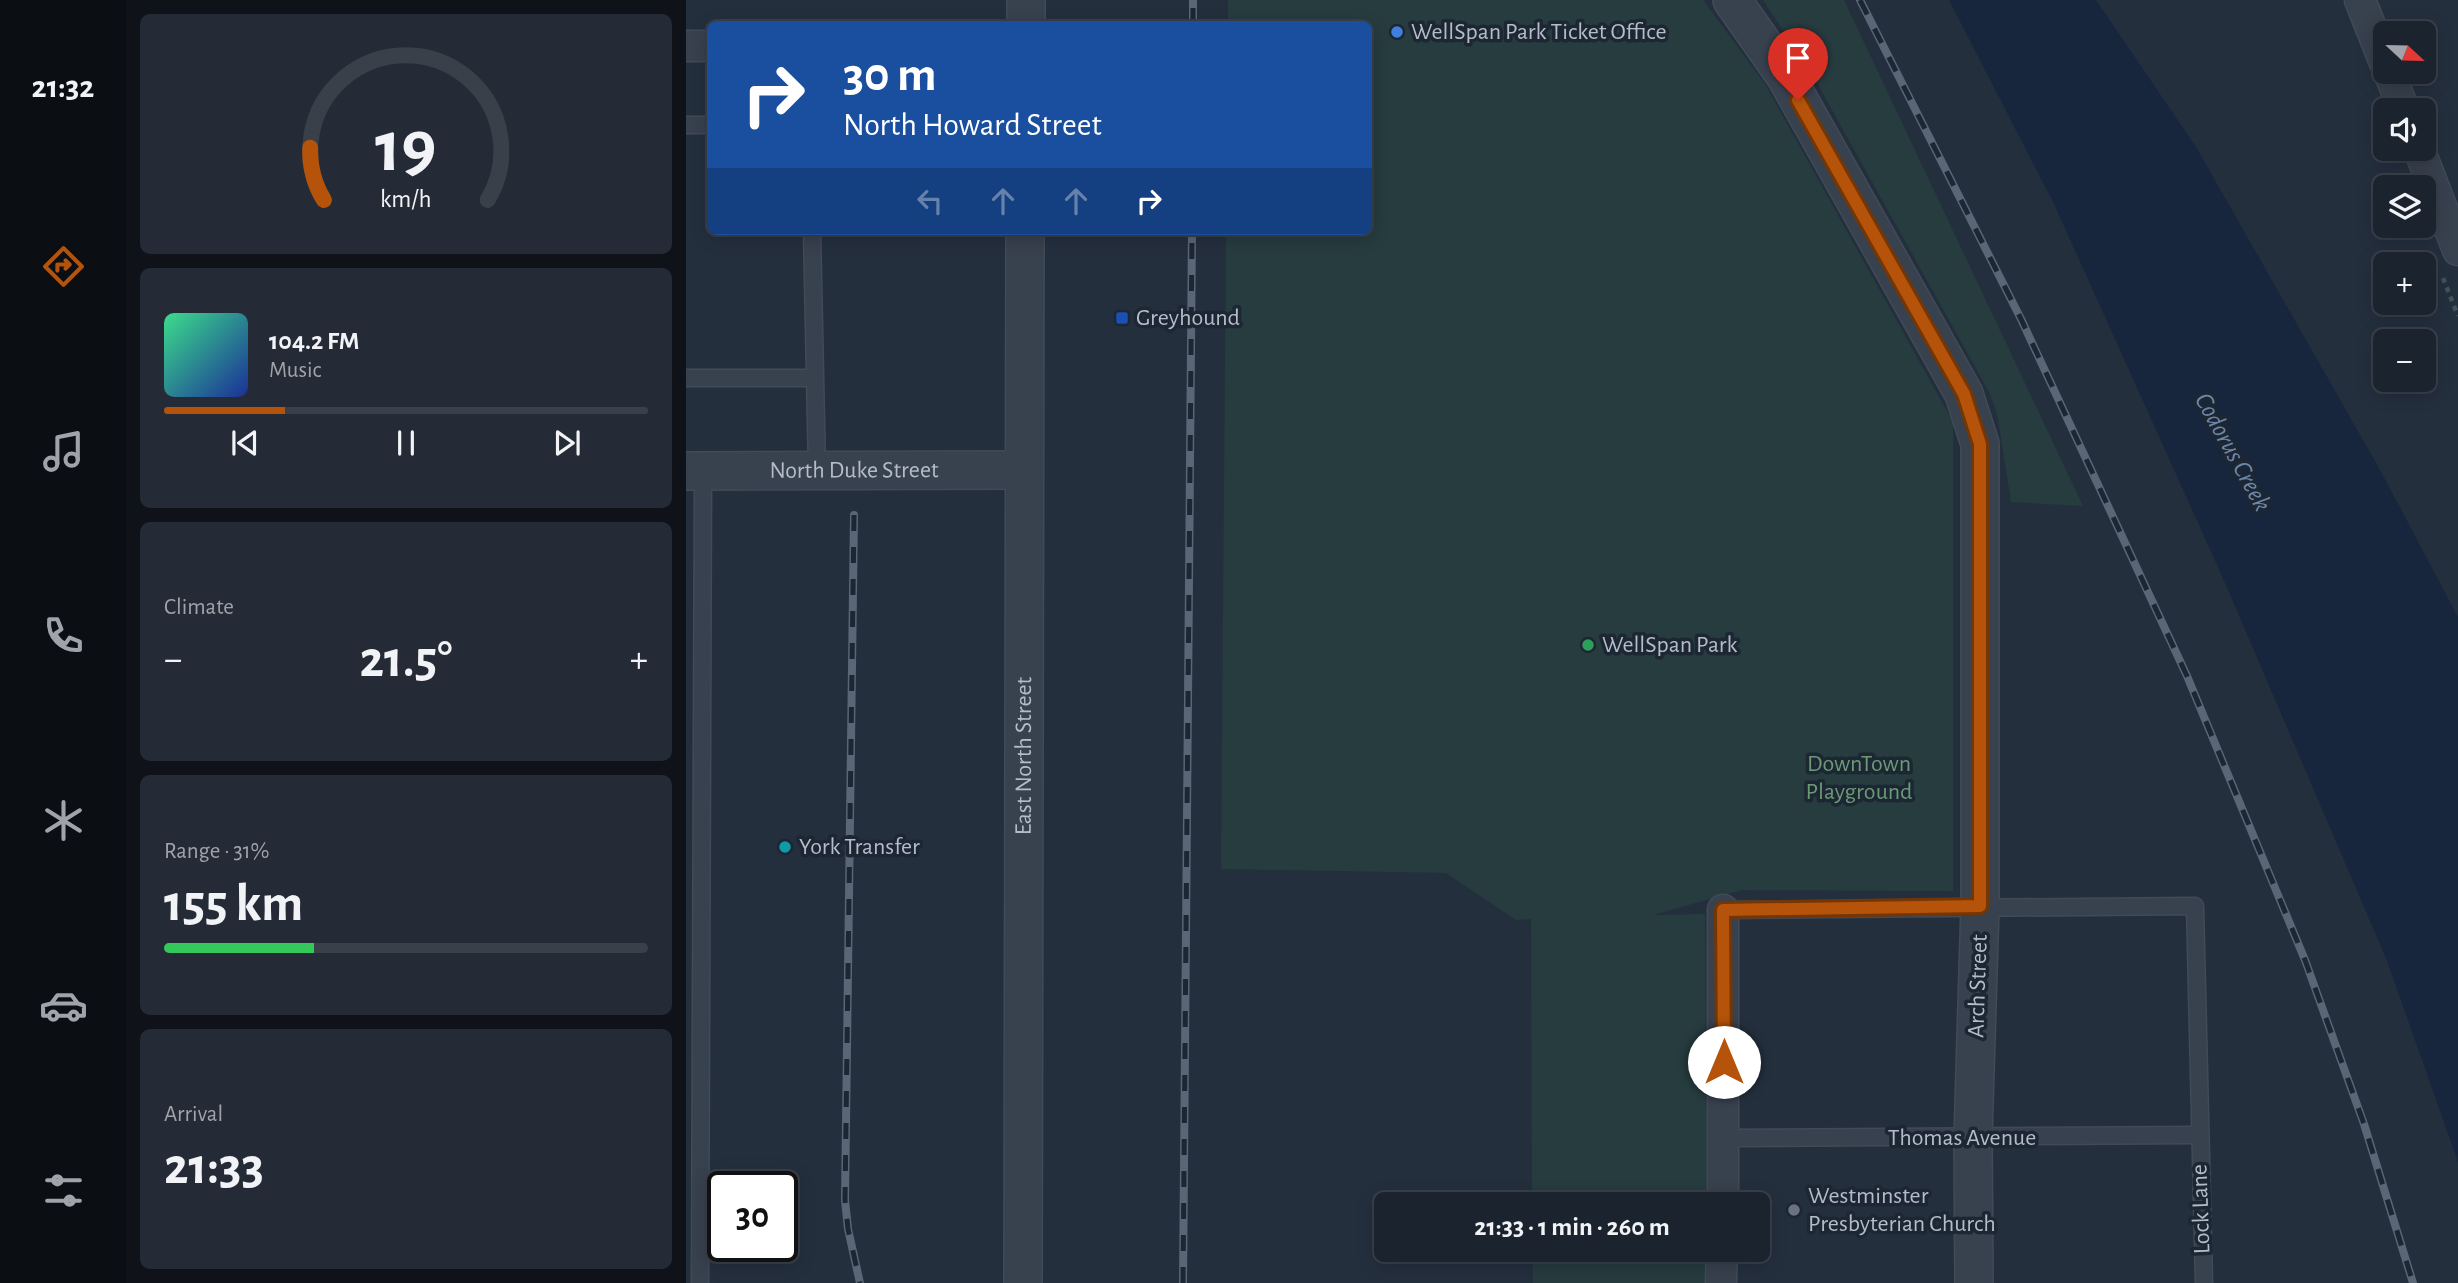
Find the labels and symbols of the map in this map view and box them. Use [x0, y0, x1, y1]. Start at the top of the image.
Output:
place label: WellSpan Park Ticket Office [1411, 20, 1667, 44]
north arrow [2373, 21, 2436, 84]
marker: WellSpan Park Ticket Office [1389, 24, 1405, 40]
pin [1768, 28, 1828, 100]
place label: Greyhound [1136, 306, 1240, 330]
marker: Greyhound [1114, 310, 1130, 326]
water label: Codorus Creek [2190, 389, 2276, 515]
street label: North Duke Street [769, 458, 939, 483]
place label: WellSpan Park [1602, 633, 1738, 657]
marker: WellSpan Park [1580, 637, 1596, 653]
street label: East North Street [1012, 676, 1036, 835]
park label: DownTown Playground [1806, 752, 1912, 804]
place label: York Transfer [799, 835, 920, 859]
marker: York Transfer [777, 839, 793, 855]
street label: Arch Street [1964, 934, 1992, 1038]
position arrow [1687, 1025, 1761, 1099]
street label: Thomas Avenue [1888, 1126, 2036, 1150]
street label: Lock Lane [2187, 1164, 2215, 1254]
speed limit sign: 30 [707, 1171, 798, 1262]
place label: Westminster Presbyterian Church [1808, 1184, 1996, 1236]
marker: Westminster Presbyterian Church [1786, 1202, 1802, 1218]

